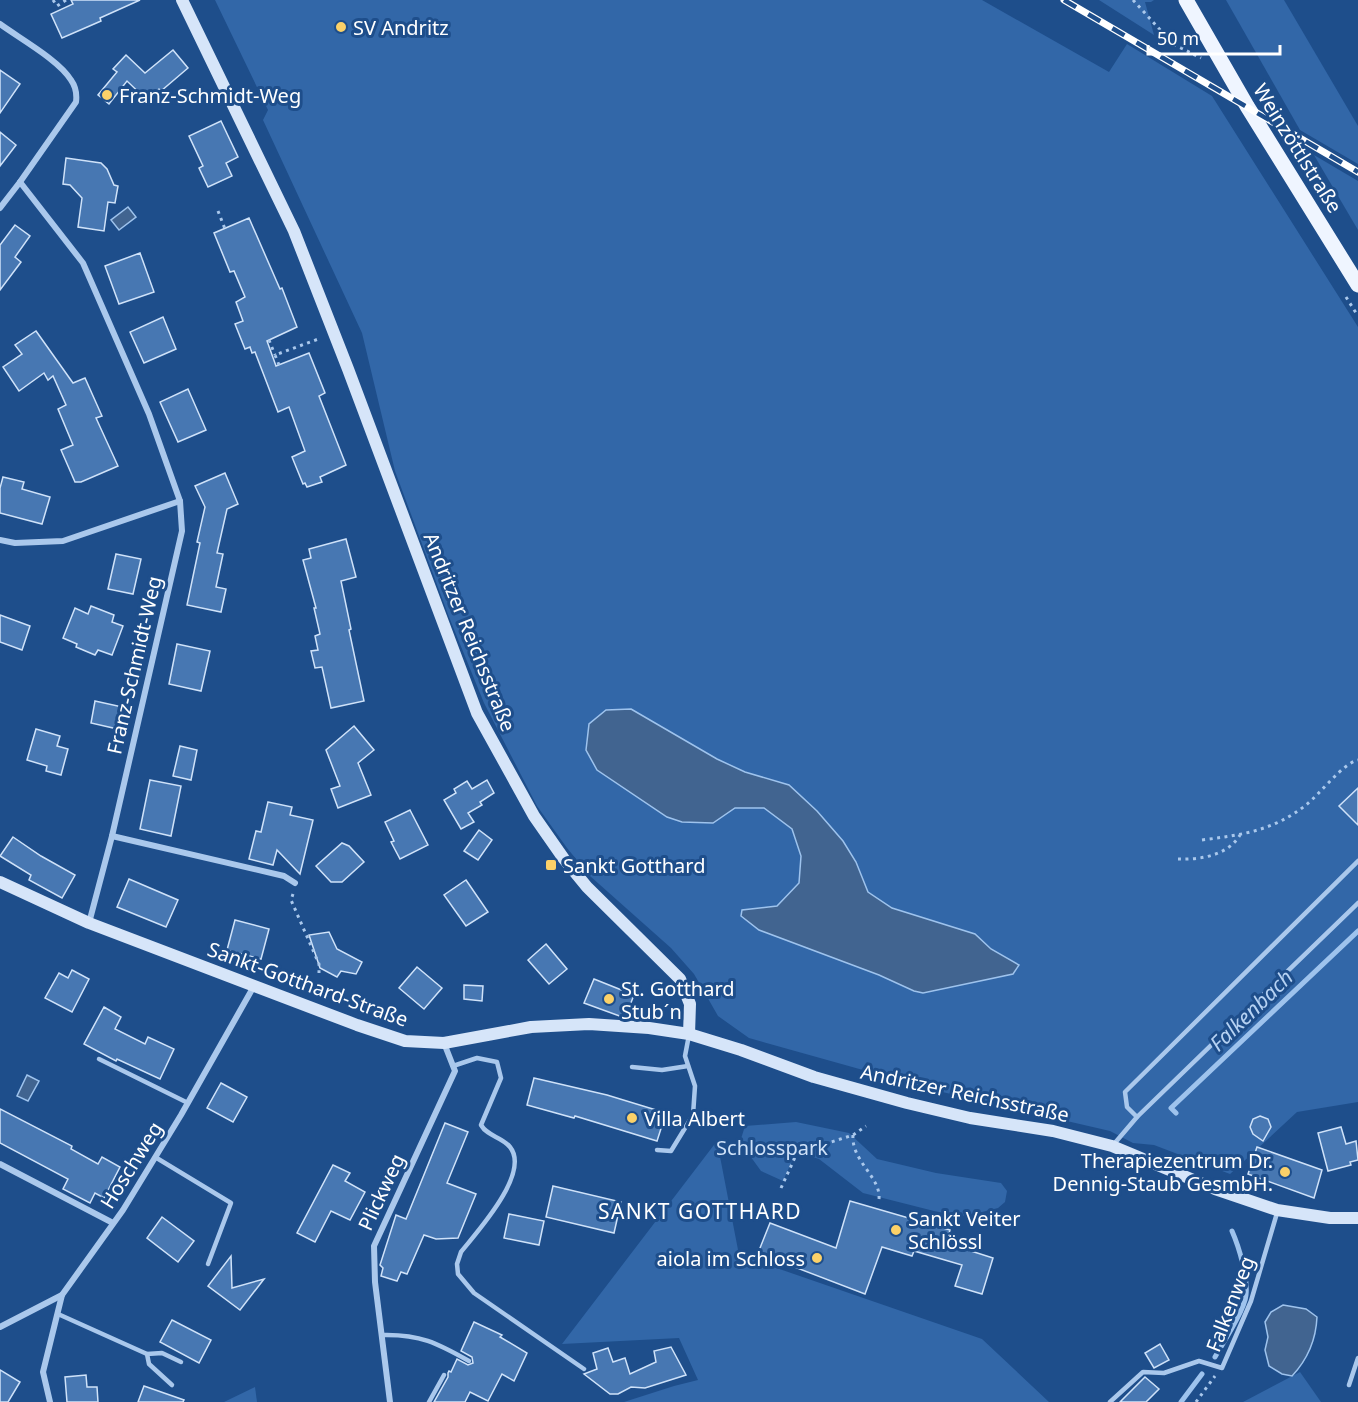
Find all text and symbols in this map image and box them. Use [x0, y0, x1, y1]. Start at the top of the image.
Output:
place label: SV Andritz [353, 14, 449, 41]
scale bar [1148, 18, 1280, 56]
marker: SV Andritz [334, 20, 348, 34]
text: 50 m [1157, 26, 1199, 50]
street label: Weinzöttlstraße [1247, 78, 1349, 218]
place label: Franz-Schmidt-Weg [119, 82, 301, 109]
marker: Franz-Schmidt-Weg [100, 88, 114, 102]
street label: Andritzer Reichsstraße [418, 528, 522, 736]
street label: Franz-Schmidt-Weg [100, 573, 168, 757]
place label: Sankt Gotthard [563, 852, 706, 879]
marker: Sankt Gotthard [544, 858, 558, 872]
street label: Sankt-Gotthard-Straße [204, 935, 412, 1033]
water label: Falkenbach [1203, 963, 1299, 1057]
place label: St. Gotthard Stub´n [621, 975, 735, 1025]
marker: St. Gotthard Stub´n [602, 992, 616, 1006]
street label: Andritzer Reichsstraße [858, 1058, 1072, 1128]
place label: Villa Albert [644, 1105, 745, 1132]
marker: Villa Albert [625, 1111, 639, 1125]
street label: Hoschweg [94, 1116, 168, 1214]
park label: Schlosspark [716, 1134, 828, 1161]
place label: Therapiezentrum Dr. Dennig-Staub GesmbH. [1053, 1147, 1273, 1197]
street label: Plickweg [351, 1149, 411, 1235]
marker: Therapiezentrum Dr. Dennig-Staub GesmbH. [1278, 1165, 1292, 1179]
district label: SANKT GOTTHARD [598, 1197, 802, 1225]
place label: Sankt Veiter Schlössl [908, 1205, 1020, 1255]
marker: Sankt Veiter Schlössl [889, 1223, 903, 1237]
place label: aiola im Schloss [657, 1245, 805, 1272]
marker: aiola im Schloss [810, 1251, 824, 1265]
street label: Falkenweg [1199, 1252, 1261, 1356]

